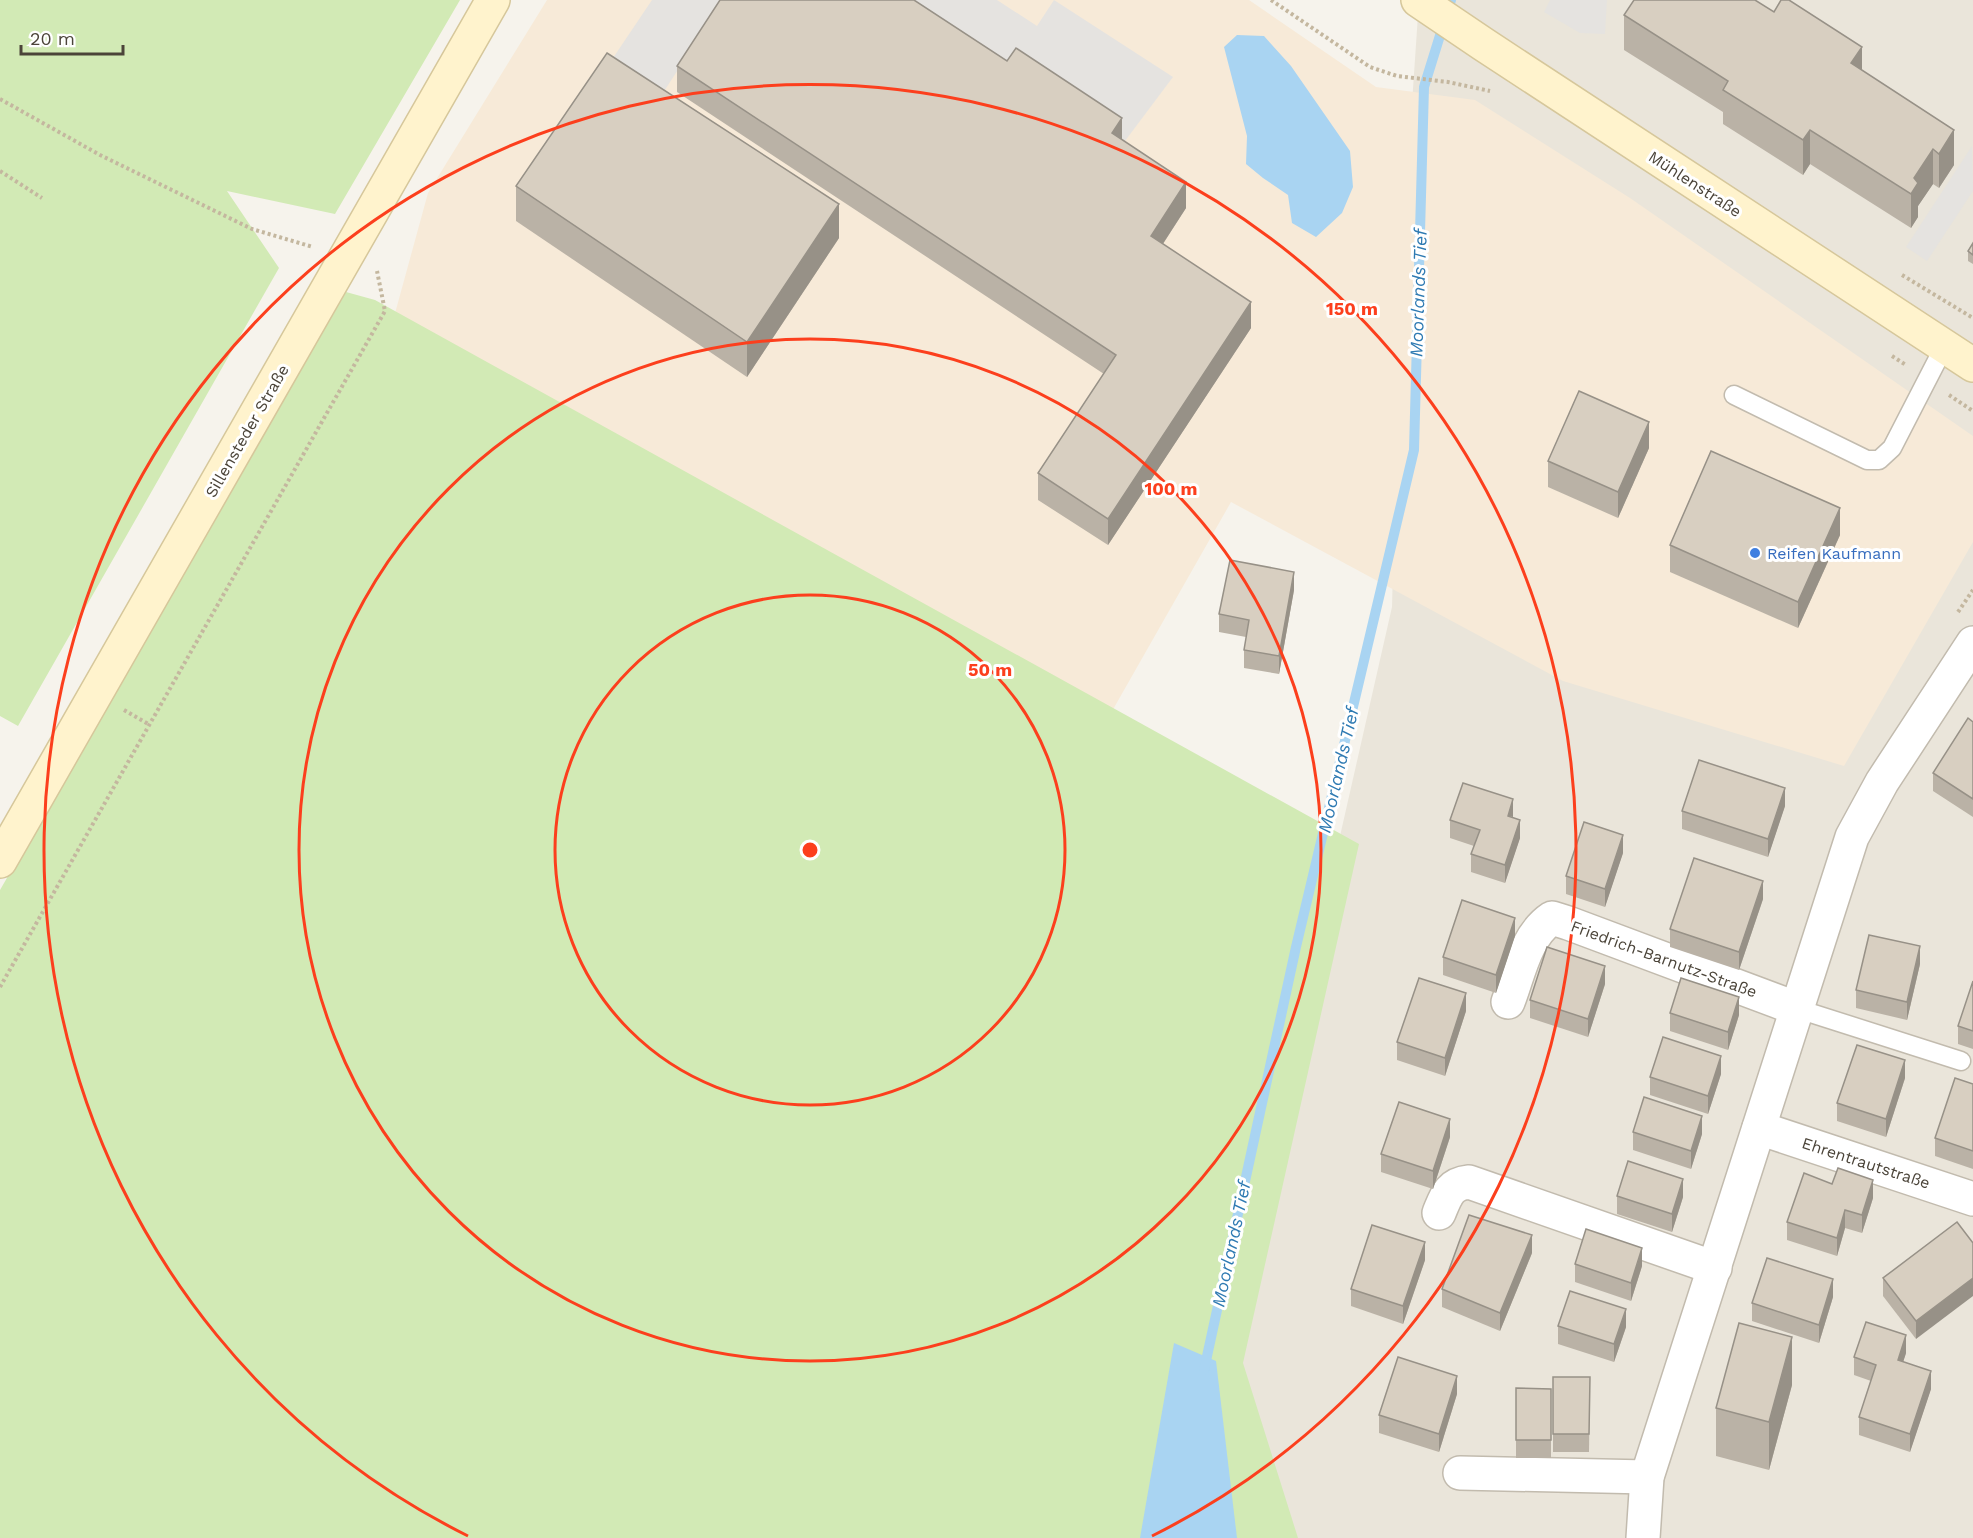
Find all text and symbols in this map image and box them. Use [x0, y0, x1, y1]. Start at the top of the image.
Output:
scale bar [21, 18, 123, 56]
text: 20 m [30, 28, 75, 49]
street label: Mühlenstraße [1645, 147, 1745, 221]
water label: Moorlands Tief [1405, 226, 1431, 357]
text: 150 m [1326, 298, 1378, 319]
street label: Sillensteder Straße [201, 361, 293, 501]
text: 100 m [1144, 478, 1198, 499]
place label: Reifen Kaufmann [1767, 544, 1901, 563]
marker: Reifen Kaufmann [1748, 546, 1762, 560]
text: 50 m [968, 659, 1012, 680]
water label: Moorlands Tief [1313, 703, 1363, 835]
centre of rings [800, 840, 820, 860]
street label: Friedrich-Barnutz-Straße [1568, 916, 1760, 1002]
street label: Ehrentrautstraße [1800, 1133, 1932, 1193]
water label: Moorlands Tief [1207, 1177, 1255, 1309]

